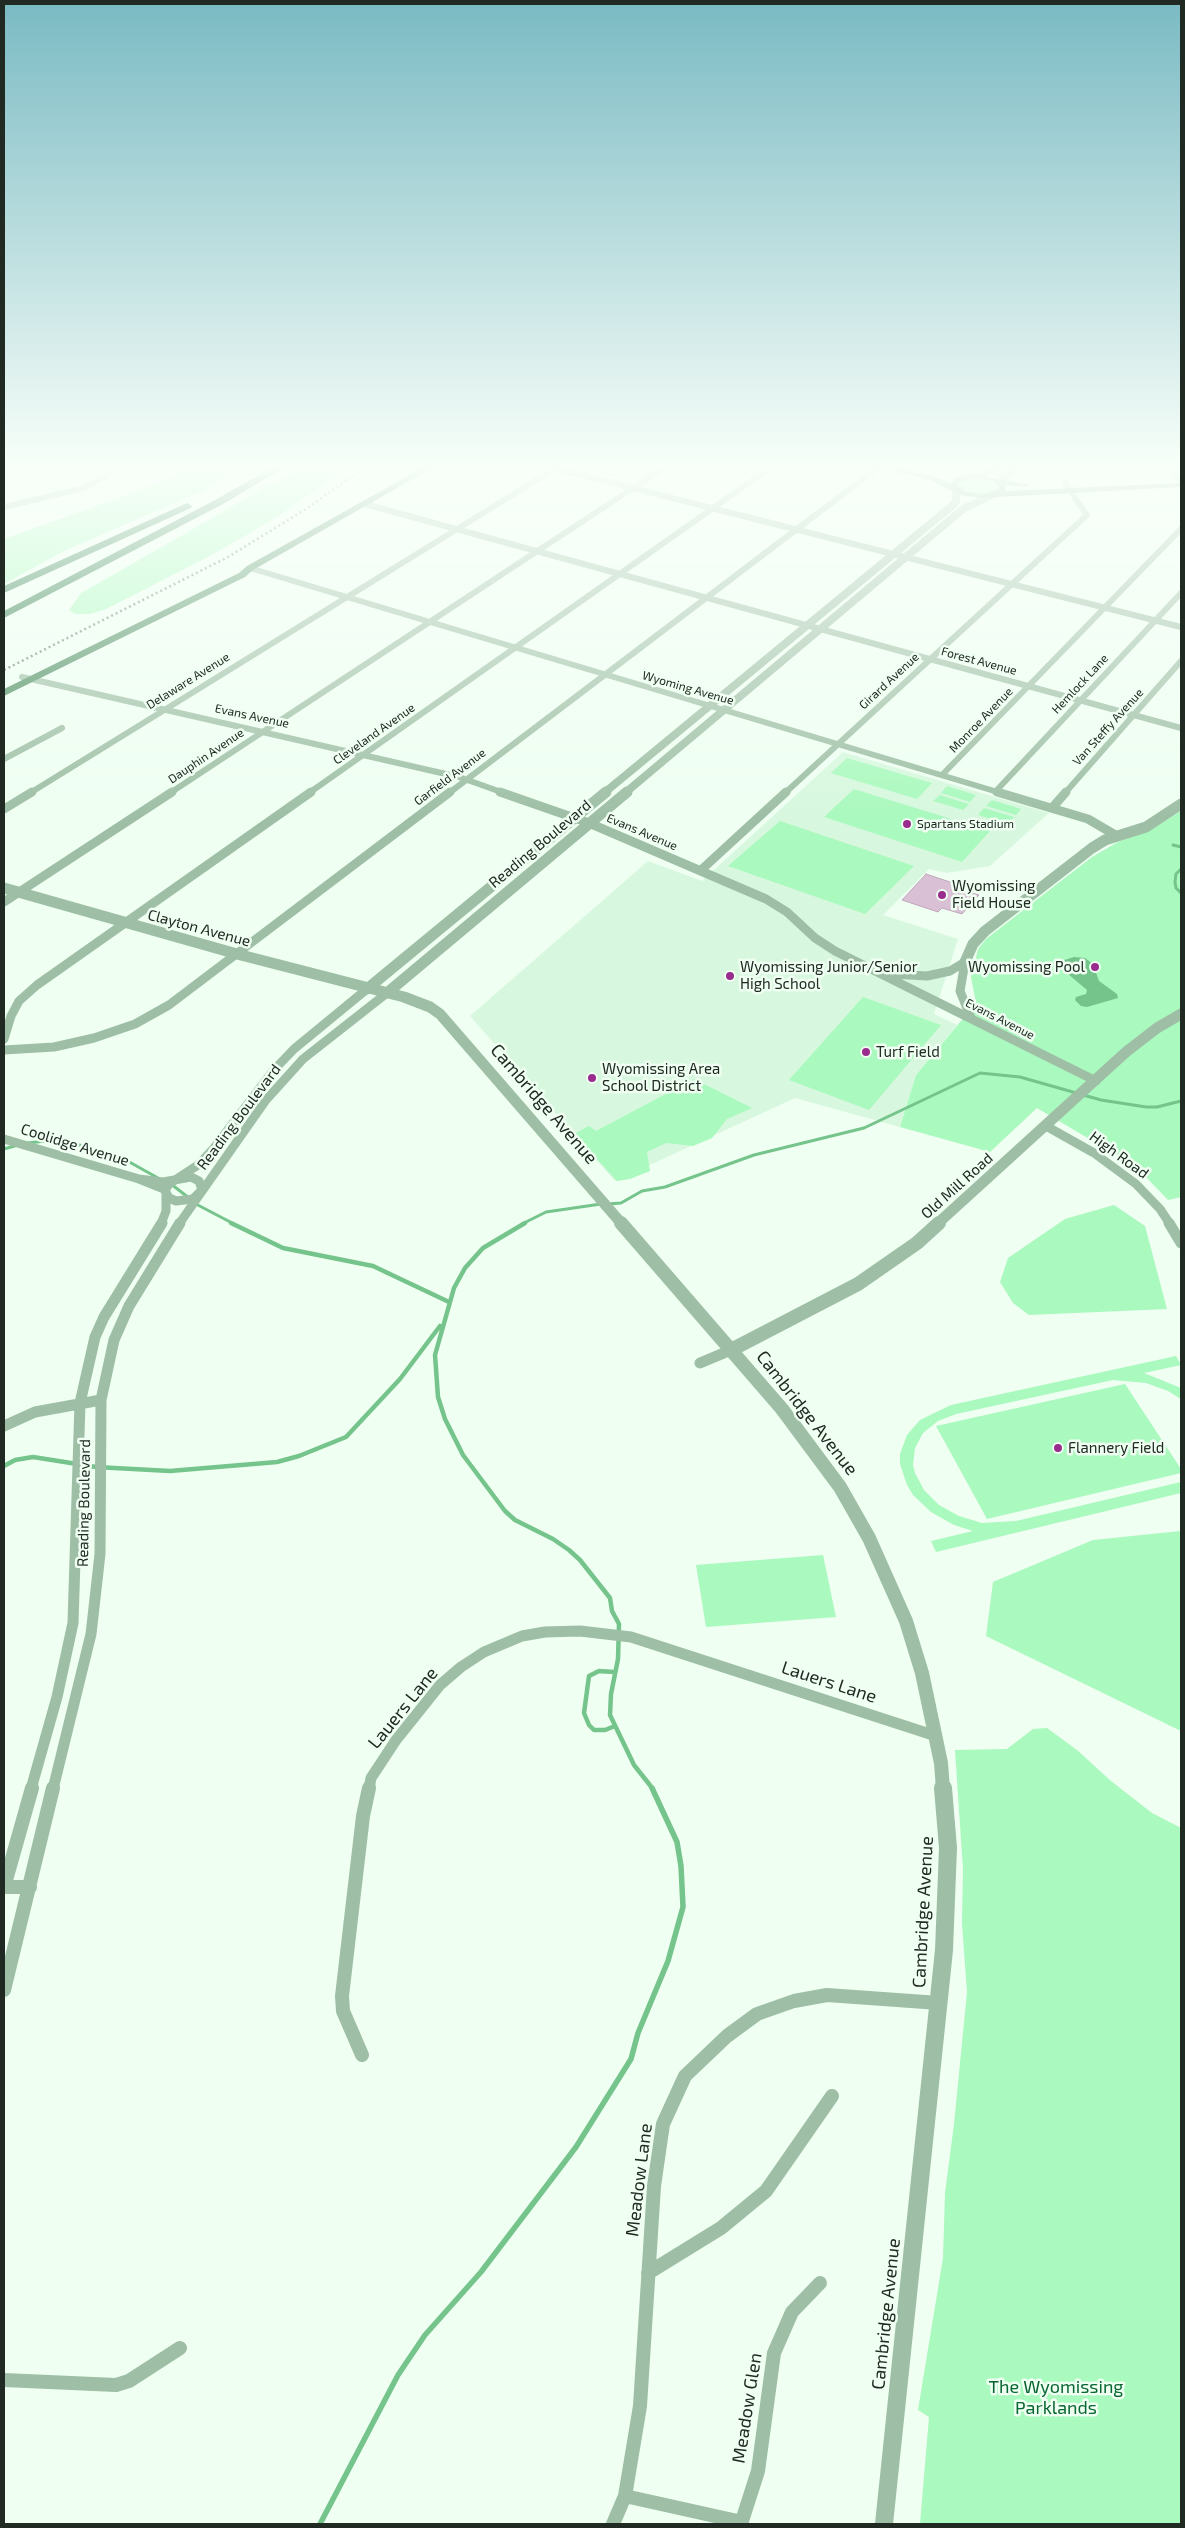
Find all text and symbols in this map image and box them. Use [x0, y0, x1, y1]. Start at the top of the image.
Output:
street label: Forest Avenue [940, 644, 1018, 678]
street label: Delaware Avenue [144, 650, 232, 712]
street label: Girard Avenue [856, 650, 922, 712]
street label: Hemlock Lane [1049, 651, 1111, 717]
street label: Wyoming Avenue [641, 668, 735, 708]
street label: Monroe Avenue [946, 684, 1016, 756]
street label: Van Steffy Avenue [1070, 686, 1146, 768]
street label: Cleveland Avenue [330, 700, 418, 768]
street label: Evans Avenue [214, 701, 290, 731]
street label: Dauphin Avenue [165, 725, 247, 787]
street label: Garfield Avenue [411, 745, 489, 809]
street label: Reading Boulevard [485, 796, 595, 892]
street label: Evans Avenue [604, 811, 680, 853]
place label: Spartans Stadium [917, 817, 1014, 831]
marker: Spartans Stadium [901, 818, 913, 830]
place label: Wyomissing Field House [952, 877, 1035, 912]
marker: Wyomissing Field House [936, 889, 948, 901]
street label: Clayton Avenue [146, 906, 252, 950]
place label: Wyomissing Junior/Senior High School [740, 958, 918, 993]
place label: Wyomissing Pool [968, 958, 1085, 976]
marker: Wyomissing Pool [1089, 961, 1101, 973]
marker: Wyomissing Junior/Senior High School [724, 970, 736, 982]
street label: Evans Avenue [963, 995, 1037, 1043]
street label: Cambridge Avenue [486, 1040, 602, 1168]
place label: Turf Field [876, 1043, 940, 1061]
marker: Turf Field [860, 1046, 872, 1058]
place label: Wyomissing Area School District [602, 1060, 720, 1095]
street label: Reading Boulevard [193, 1061, 285, 1173]
marker: Wyomissing Area School District [586, 1072, 598, 1084]
street label: Coolidge Avenue [19, 1120, 131, 1170]
street label: High Road [1086, 1128, 1152, 1182]
street label: Old Mill Road [918, 1149, 996, 1223]
street label: Cambridge Avenue [752, 1346, 862, 1480]
street label: Reading Boulevard [74, 1439, 94, 1567]
place label: Flannery Field [1068, 1439, 1164, 1457]
marker: Flannery Field [1052, 1442, 1064, 1454]
street label: Lauers Lane [779, 1656, 879, 1708]
street label: Lauers Lane [364, 1663, 442, 1753]
street label: Cambridge Avenue [908, 1835, 938, 1989]
street label: Meadow Lane [621, 2122, 657, 2238]
street label: Cambridge Avenue [867, 2237, 905, 2391]
street label: Meadow Glen [728, 2351, 766, 2465]
park label: The Wyomissing Parklands [989, 2376, 1123, 2418]

